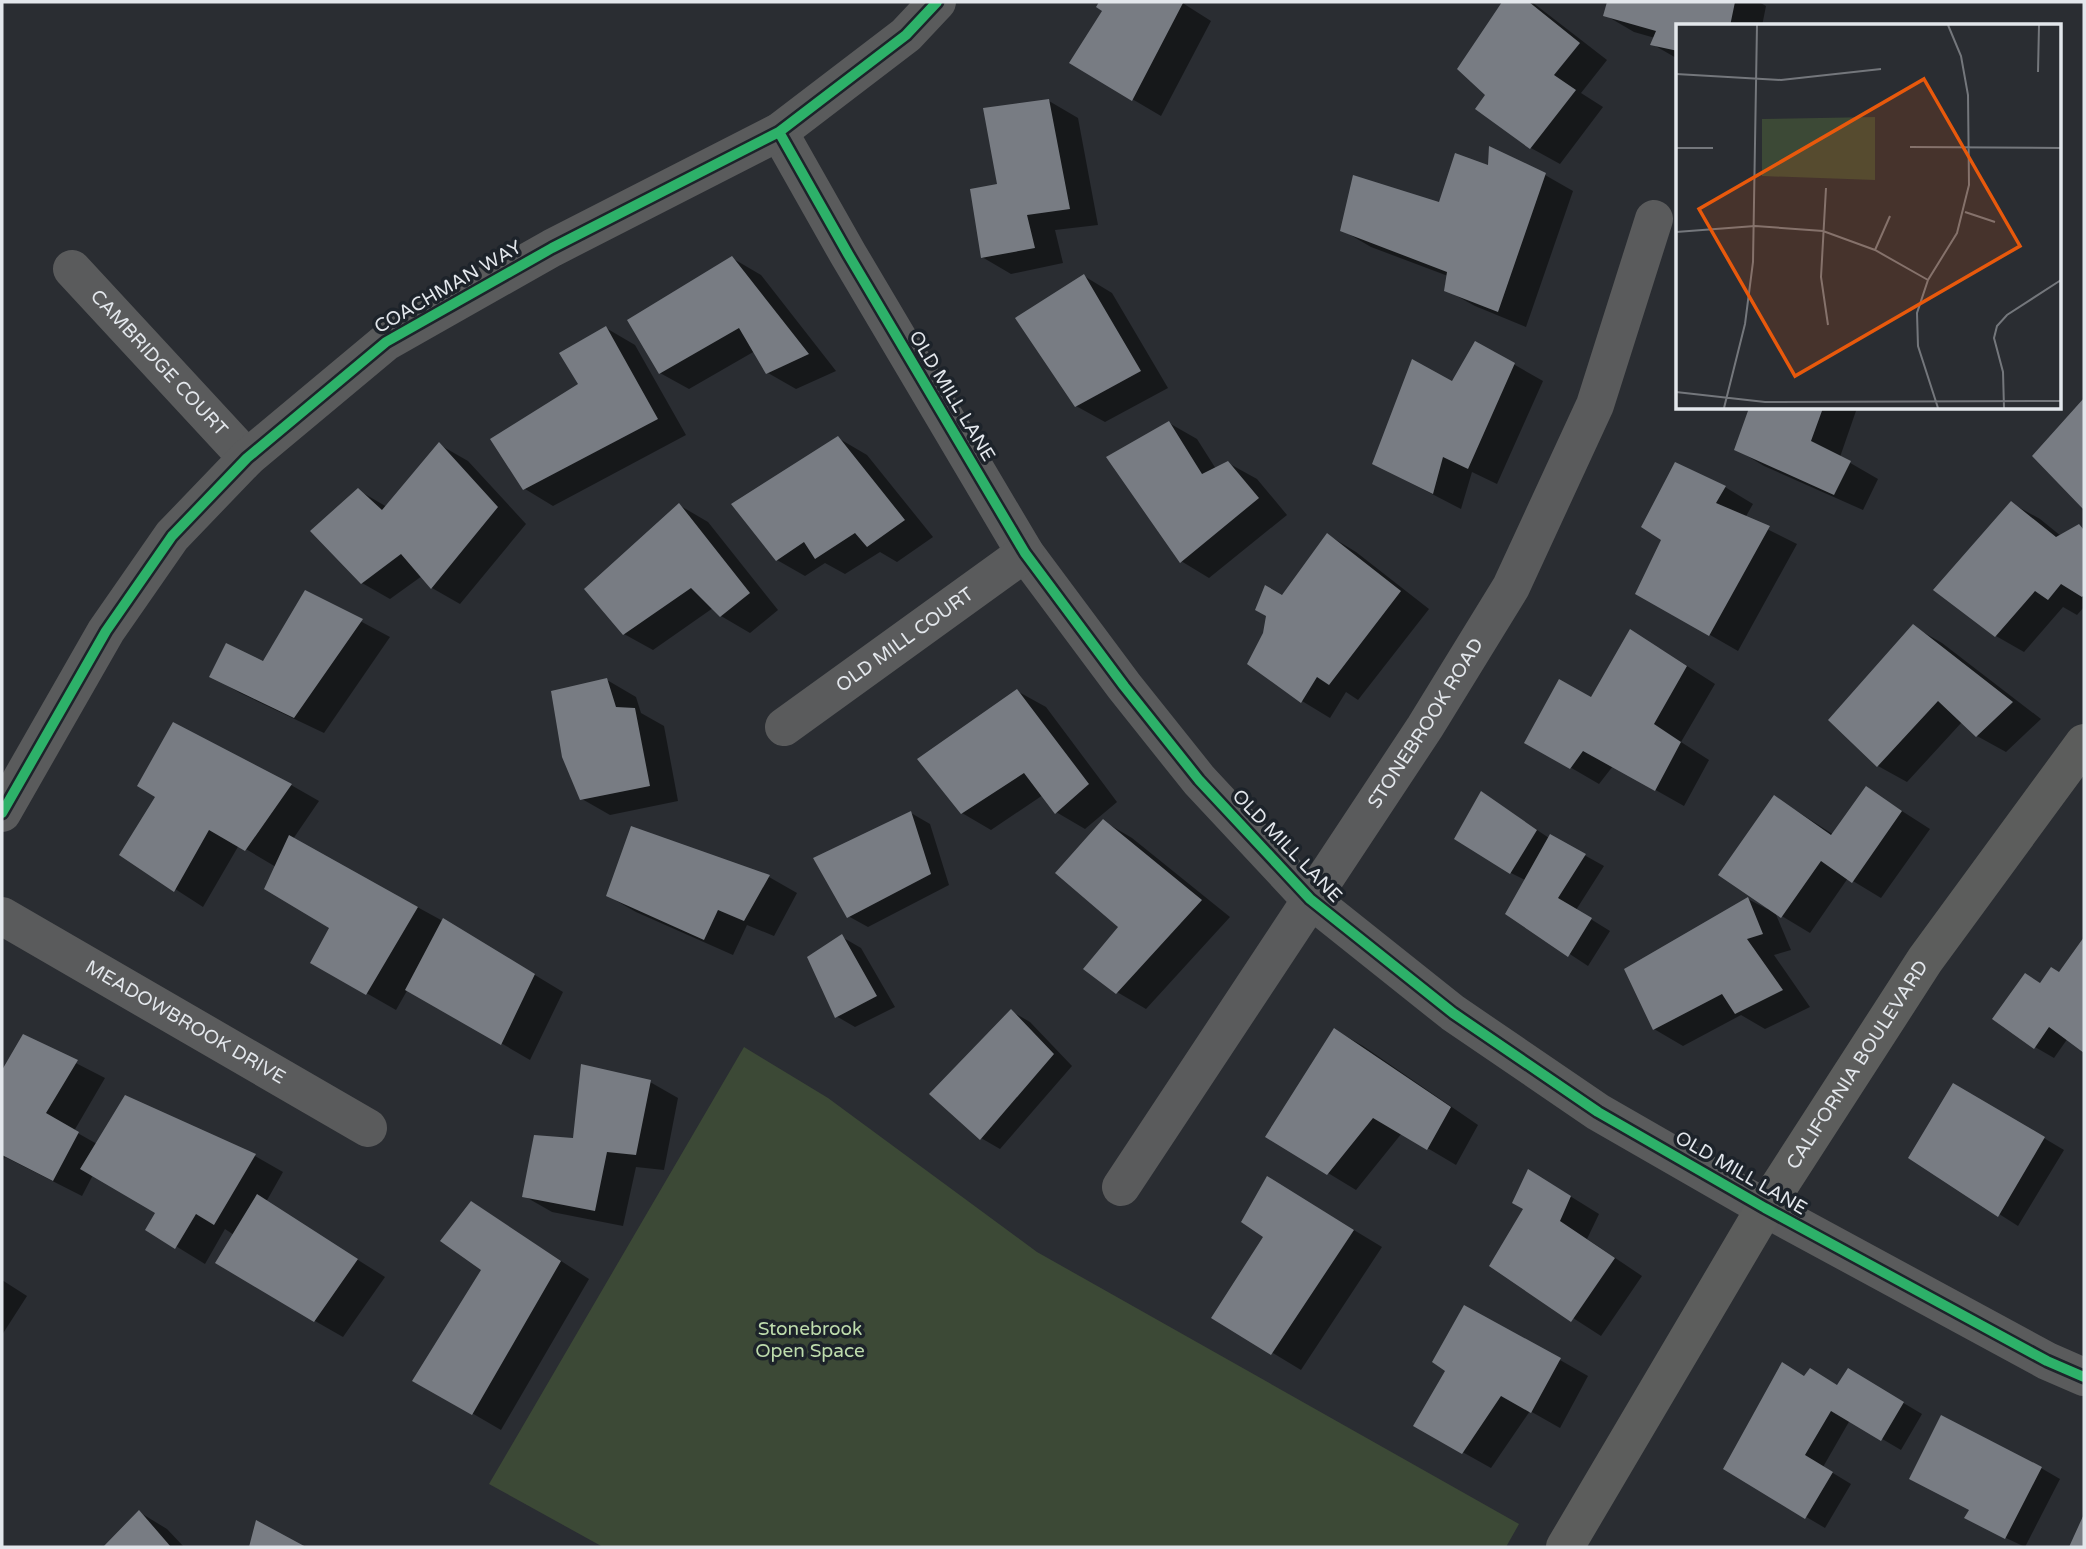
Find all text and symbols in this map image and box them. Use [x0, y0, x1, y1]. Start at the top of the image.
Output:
inset map [1676, 24, 2062, 410]
street label: COACHMAN WAY [370, 236, 526, 338]
street label: CAMBRIDGE COURT [86, 285, 232, 441]
street label: OLD MILL LANE [904, 327, 1000, 465]
street label: OLD MILL COURT [832, 583, 978, 697]
street label: STONEBROOK ROAD [1363, 634, 1488, 812]
street label: OLD MILL LANE [1228, 785, 1346, 907]
street label: MEADOWBROOK DRIVE [82, 956, 289, 1089]
street label: CALIFORNIA BOULEVARD [1782, 956, 1933, 1173]
street label: OLD MILL LANE [1671, 1126, 1811, 1220]
park label: Stonebrook Open Space [755, 1318, 865, 1362]

